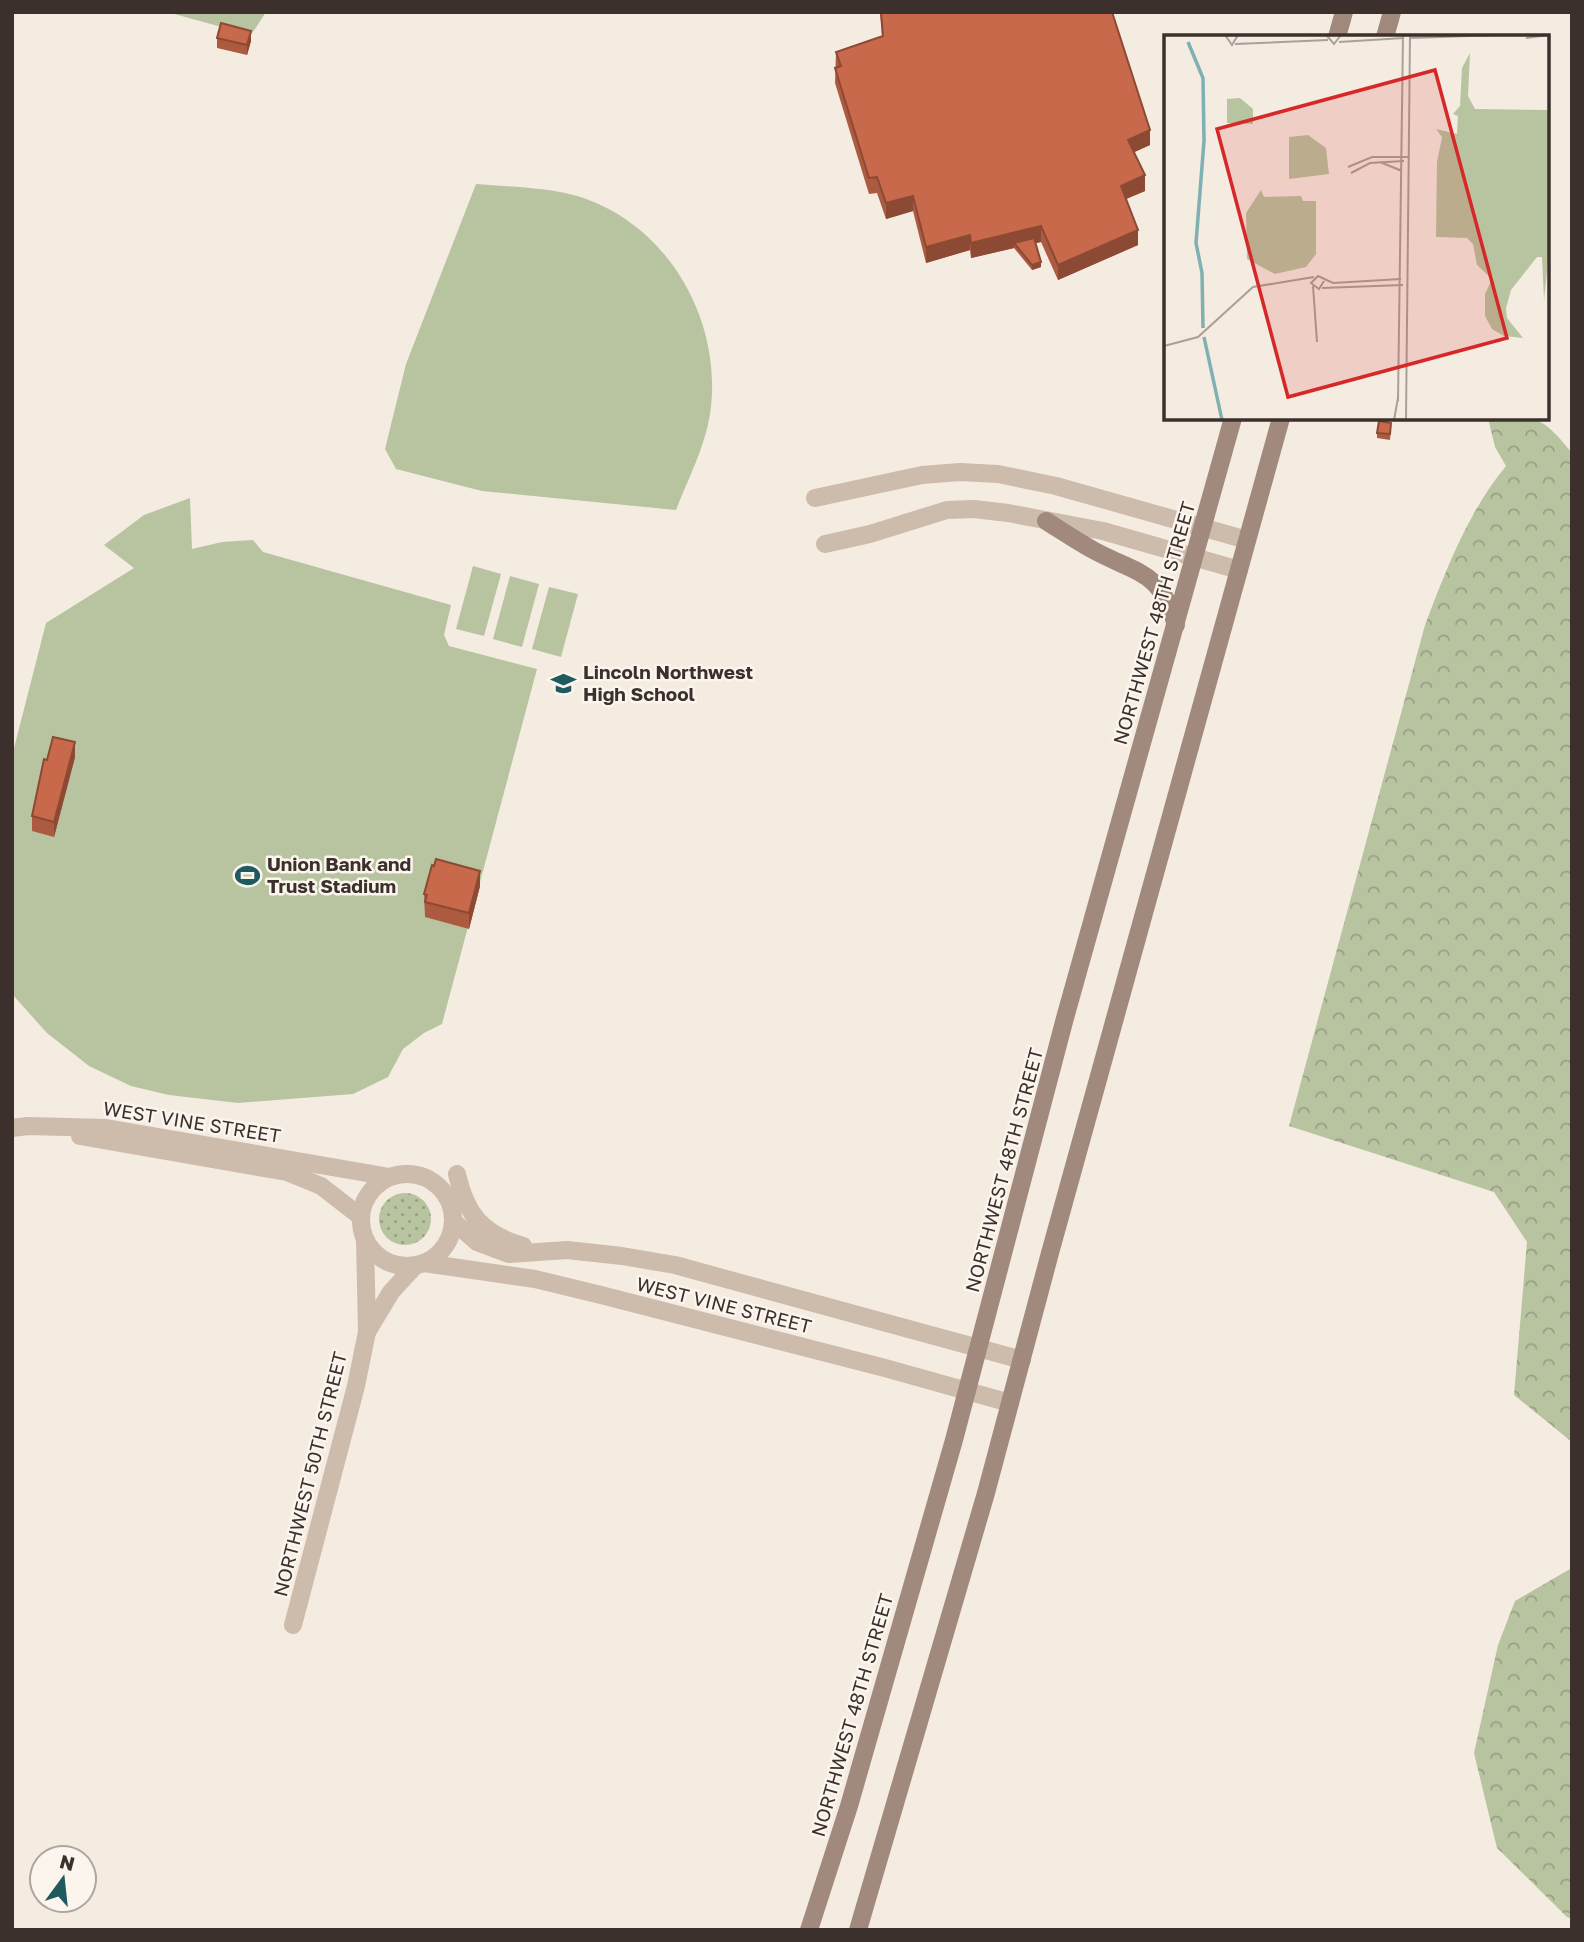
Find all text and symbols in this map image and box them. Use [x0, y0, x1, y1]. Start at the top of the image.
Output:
inset map [1164, 35, 1549, 420]
street label: NORTHWEST 48TH STREET [1108, 498, 1199, 747]
place label: Lincoln Northwest High School [583, 660, 753, 705]
school or university icon: Lincoln Northwest High School [549, 669, 577, 697]
place label: Union Bank and Trust Stadium [267, 852, 411, 897]
sports icon: Union Bank and Trust Stadium [233, 861, 261, 889]
street label: NORTHWEST 48TH STREET [960, 1045, 1047, 1294]
street label: WEST VINE STREET [102, 1096, 283, 1147]
street label: WEST VINE STREET [634, 1272, 814, 1337]
street label: NORTHWEST 50TH STREET [268, 1349, 351, 1599]
street label: NORTHWEST 48TH STREET [806, 1590, 897, 1839]
north arrow [28, 1844, 98, 1914]
text: N [58, 1849, 77, 1875]

